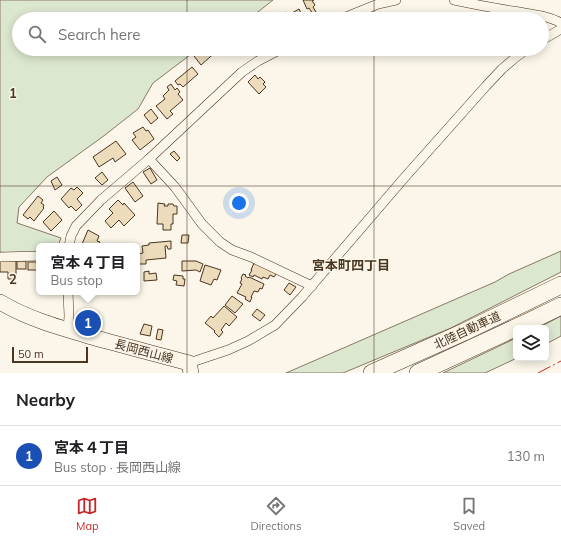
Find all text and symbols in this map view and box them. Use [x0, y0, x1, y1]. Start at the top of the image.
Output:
search box [12, 12, 549, 56]
icon: search [26, 23, 48, 45]
text: Search here [58, 25, 140, 44]
text: 1 [9, 85, 17, 101]
your location [229, 193, 249, 213]
popup [36, 243, 140, 295]
text: 宮本４丁目 [50, 253, 126, 272]
district label: 宮本町四丁目 [312, 257, 390, 273]
text: 2 [9, 271, 17, 287]
text: Bus stop [50, 272, 103, 288]
pin: 1 [75, 308, 101, 338]
street label: 北陸自動車道 [431, 308, 503, 352]
map controls [513, 325, 549, 361]
button: layers [513, 325, 549, 361]
street label: 長岡西山線 [113, 336, 175, 366]
scale bar [12, 345, 88, 364]
text: 50 m [18, 347, 44, 361]
text: Nearby [16, 389, 75, 410]
text: 宮本４丁目 [54, 438, 129, 457]
text: 1 [25, 448, 33, 464]
text: 130 m [507, 448, 545, 464]
text: Bus stop · 長岡西山線 [54, 459, 181, 475]
tab: Map [76, 495, 99, 533]
tab: Directions [251, 495, 301, 533]
tab: Saved [453, 495, 485, 533]

